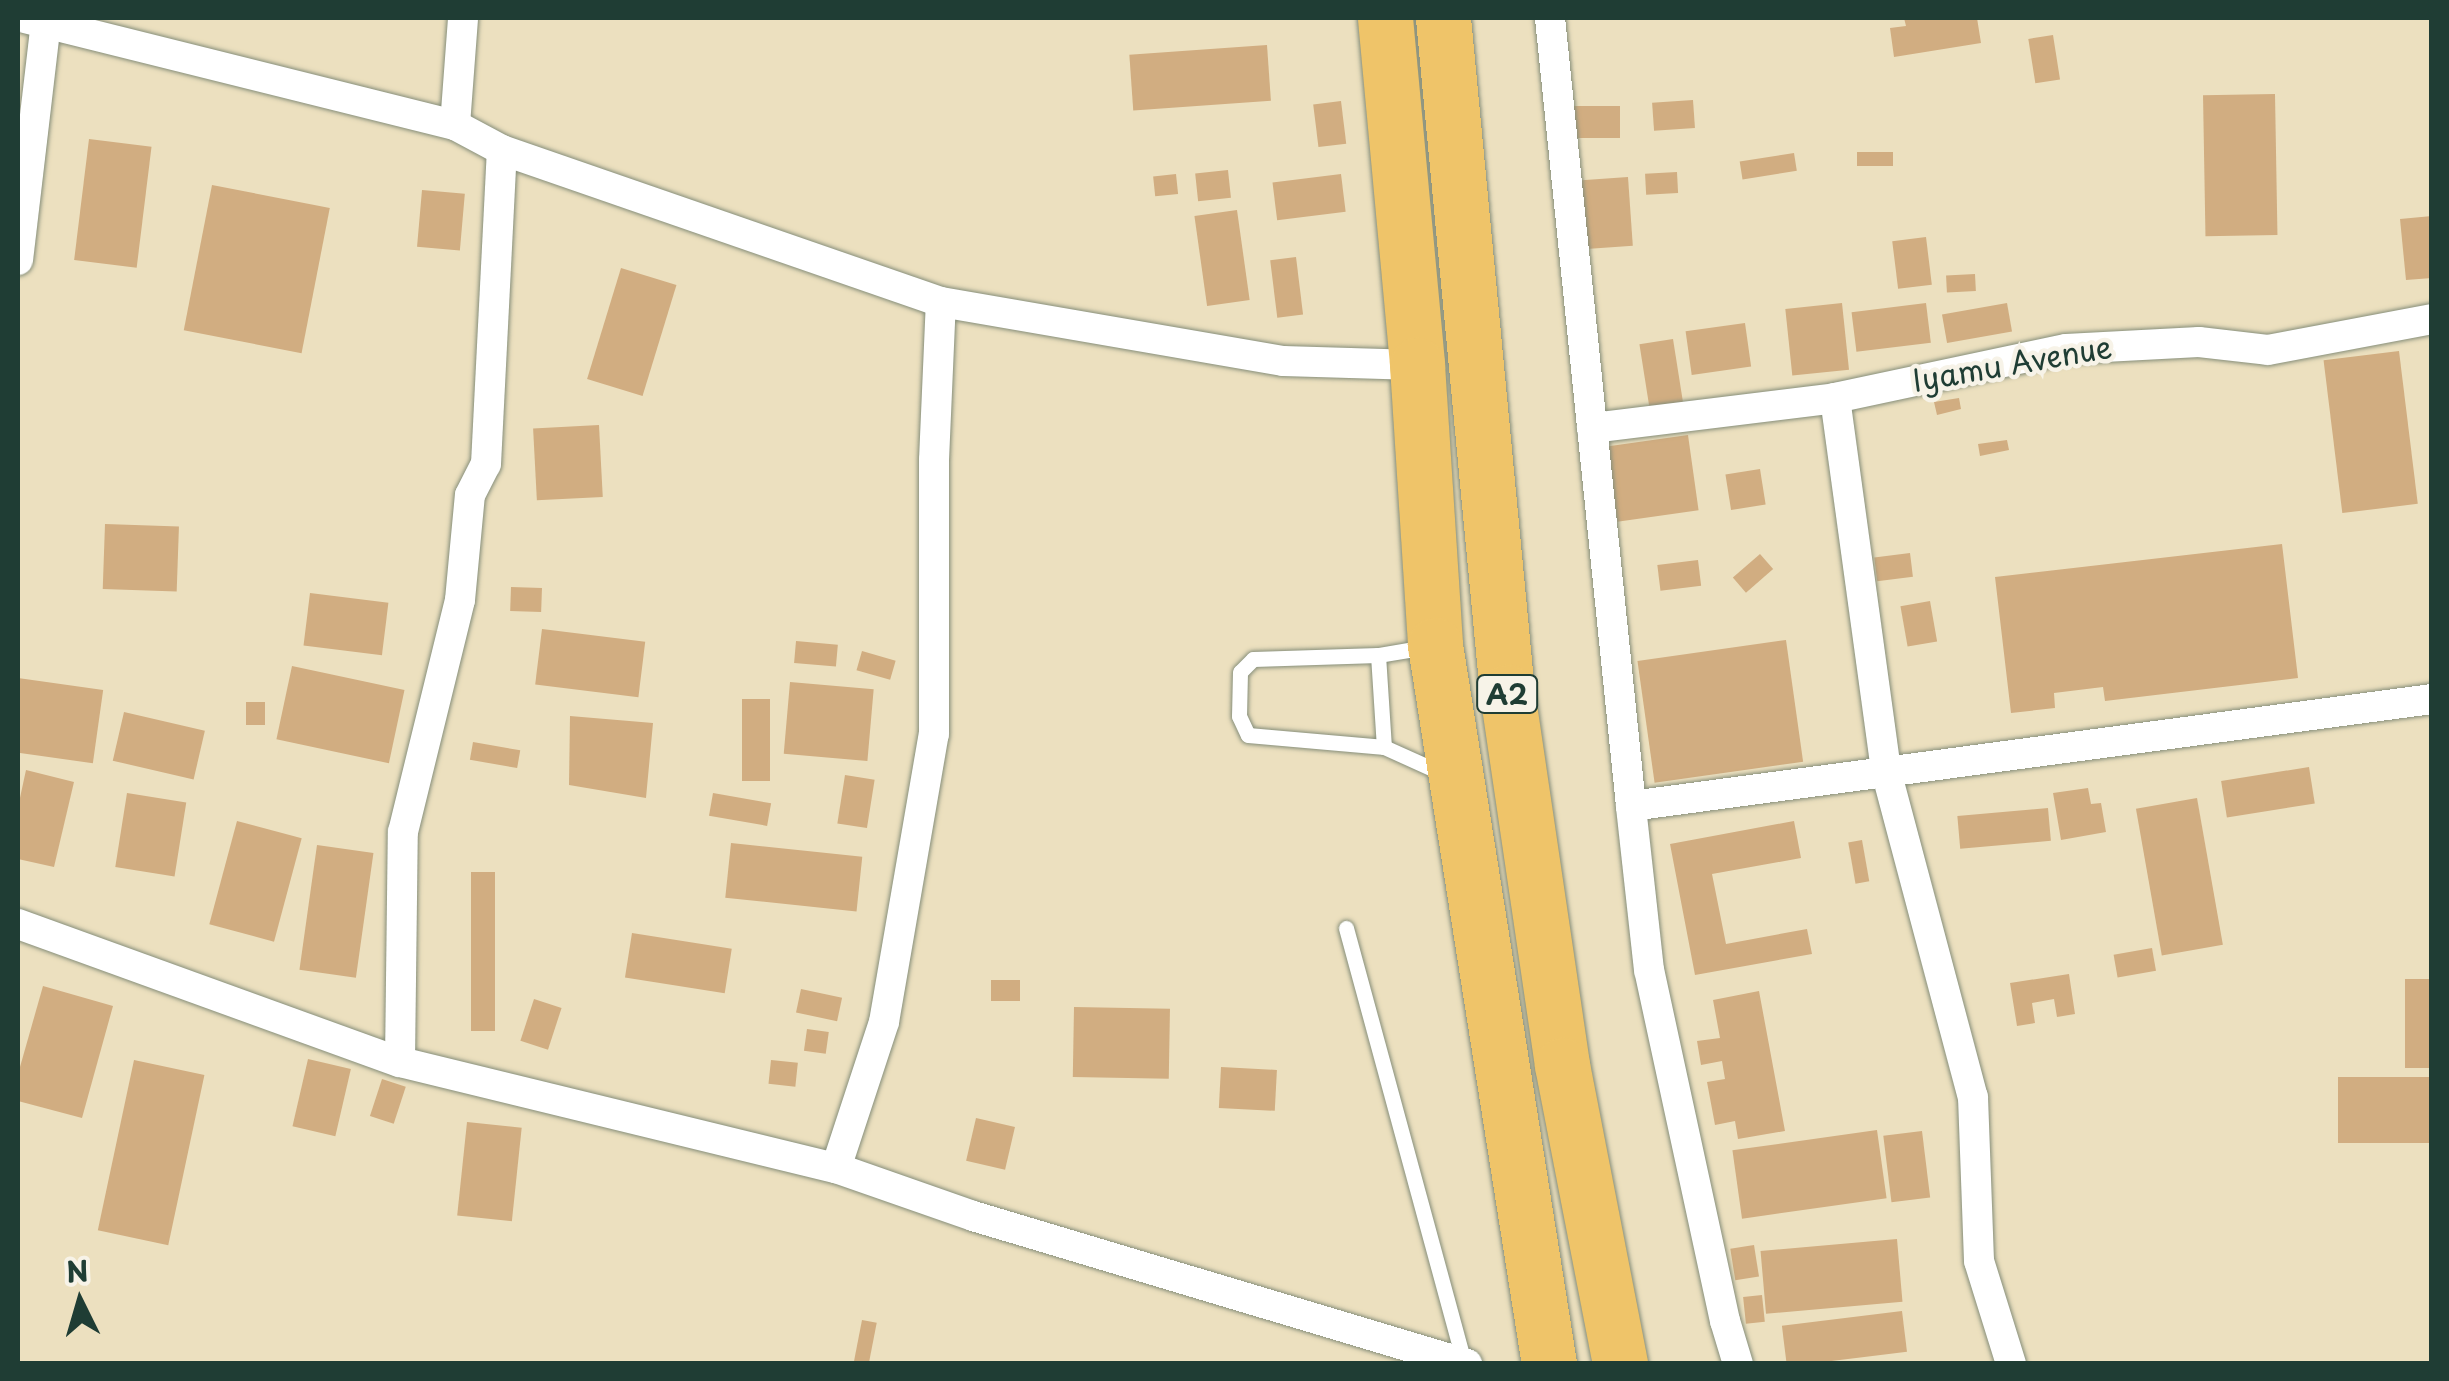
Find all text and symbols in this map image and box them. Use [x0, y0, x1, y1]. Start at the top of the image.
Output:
street label: Iyamu Avenue [1909, 328, 2115, 398]
road number: A2 [1474, 671, 1540, 717]
text: N [64, 1248, 90, 1293]
north arrow [30, 1251, 130, 1351]

